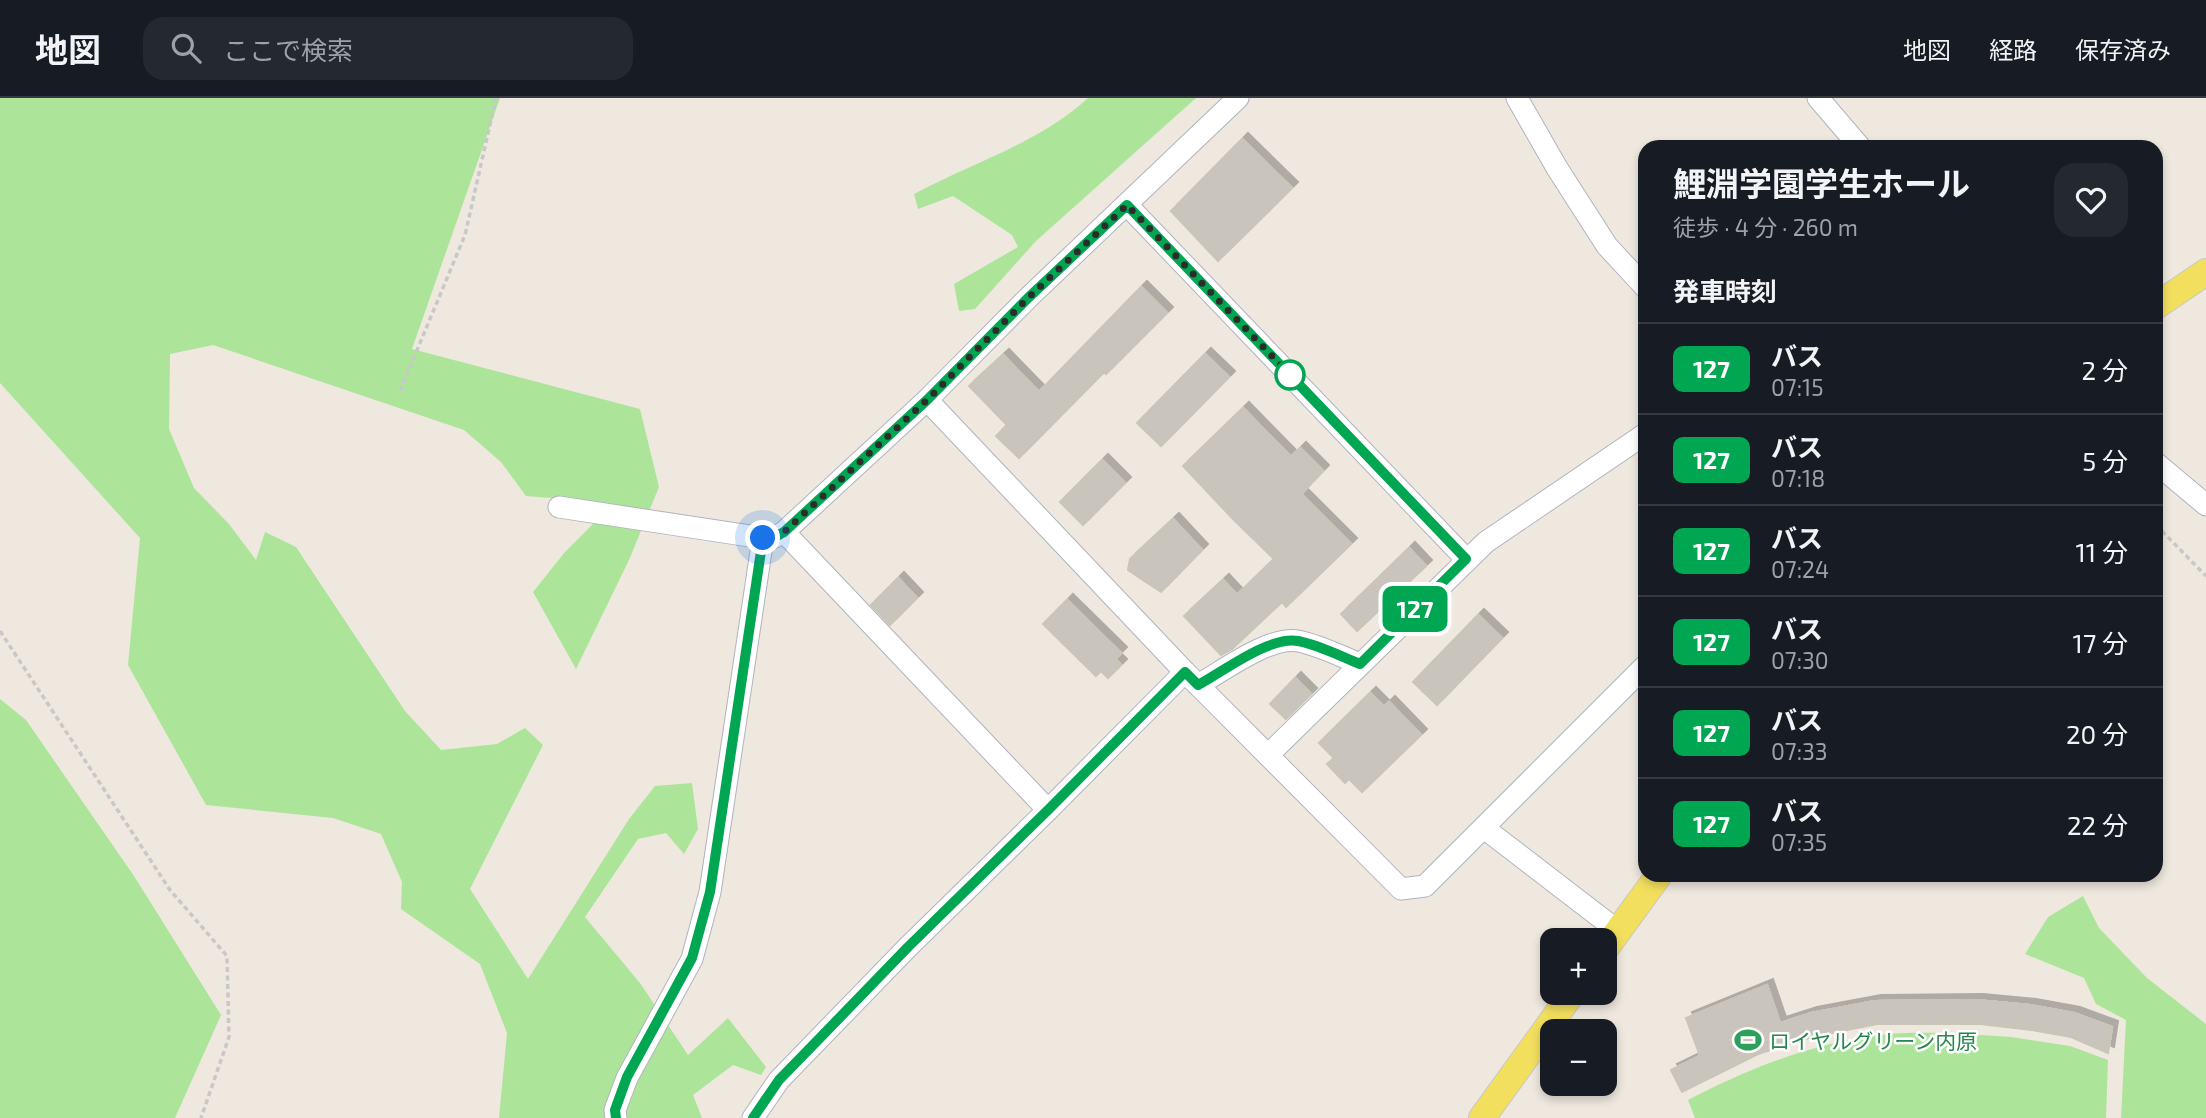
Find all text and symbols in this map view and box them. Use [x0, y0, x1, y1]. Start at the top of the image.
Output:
search box [143, 17, 633, 80]
text: 地図 [35, 29, 101, 69]
icon: search [167, 29, 205, 67]
text: ここで検索 [223, 34, 353, 65]
text: 地図 [1903, 35, 1951, 64]
text: 経路 [1989, 35, 2037, 64]
text: 保存済み [2075, 35, 2171, 64]
text: 鯉淵学園学生ホール [1673, 163, 1970, 203]
button: heart [2054, 163, 2128, 237]
text: 徒歩 · 4 分 · 260 m [1673, 213, 1858, 241]
text: 発車時刻 [1673, 275, 1777, 306]
text: バス [1771, 340, 1823, 371]
text: 127 [1693, 354, 1730, 383]
text: 2 分 [2082, 354, 2128, 385]
unlabelled marker [1275, 360, 1305, 390]
text: 07:15 [1771, 373, 1824, 401]
text: バス [1771, 431, 1823, 462]
text: 127 [1693, 445, 1730, 474]
text: 5 分 [2082, 445, 2128, 476]
text: 07:18 [1771, 464, 1825, 492]
your location [745, 520, 780, 555]
text: バス [1771, 522, 1823, 553]
text: 127 [1693, 536, 1730, 565]
text: 11 分 [2076, 536, 2128, 567]
text: 07:24 [1771, 555, 1829, 583]
line badge: 127 [1375, 586, 1455, 632]
text: 127 [1397, 594, 1433, 623]
text: バス [1771, 613, 1823, 644]
text: 127 [1693, 627, 1730, 656]
text: 17 分 [2073, 627, 2128, 658]
text: 07:30 [1771, 646, 1829, 674]
text: バス [1771, 704, 1823, 735]
text: 127 [1693, 718, 1730, 747]
text: 20 分 [2066, 718, 2128, 749]
text: 07:33 [1771, 737, 1828, 765]
text: バス [1771, 795, 1823, 826]
text: 127 [1693, 809, 1730, 838]
text: 22 分 [2067, 809, 2128, 840]
text: 07:35 [1771, 828, 1827, 856]
map controls [1540, 928, 1617, 1096]
button: + [1540, 928, 1617, 1005]
button: − [1540, 1019, 1617, 1096]
sports icon: ロイヤルグリーン内原 [1733, 1025, 1763, 1055]
place label: ロイヤルグリーン内原 [1769, 1028, 1977, 1053]

